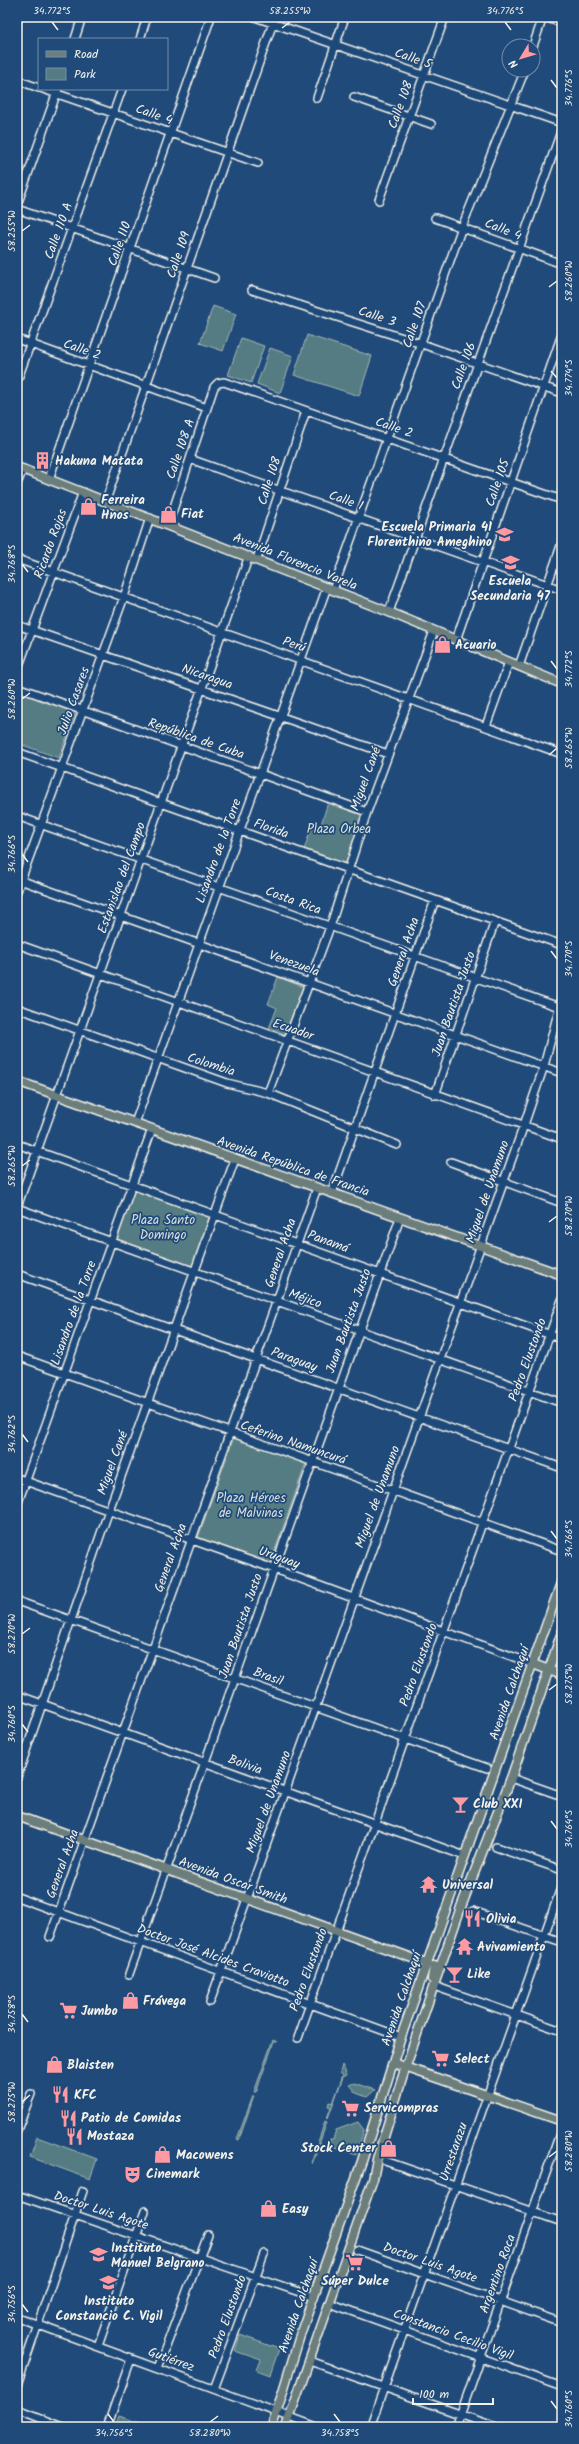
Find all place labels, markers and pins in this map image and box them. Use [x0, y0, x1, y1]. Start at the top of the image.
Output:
building icon: Hakuna Matata [32, 451, 52, 471]
place label: Hakuna Matata [55, 451, 143, 472]
place label: Ferreira Hnos [101, 490, 145, 526]
shop icon: Ferreira Hnos [78, 497, 98, 517]
shop icon: Fiat [158, 504, 178, 524]
place label: Fiat [181, 504, 204, 525]
place label: Escuela Primaria 41 Florenthino Ameghino [367, 517, 492, 553]
school or university icon: Escuela Primaria 41 Florenthino Ameghino [495, 524, 515, 544]
school or university icon: Escuela Secundaria 47 [500, 552, 520, 572]
place label: Escuela Secundaria 47 [470, 571, 551, 607]
shop icon: Acuario [432, 635, 452, 655]
place label: Acuario [455, 635, 497, 656]
bar icon: Club XXI [450, 1794, 470, 1814]
place label: Club XXI [473, 1794, 522, 1815]
temple icon: Universal [419, 1875, 439, 1895]
place label: Universal [442, 1875, 494, 1896]
restaurant icon: Olivia [463, 1909, 483, 1929]
place label: Olivia [486, 1909, 517, 1930]
temple icon: Avivamiento [454, 1937, 474, 1957]
place label: Avivamiento [477, 1937, 546, 1958]
bar icon: Like [444, 1964, 464, 1984]
place label: Like [467, 1964, 491, 1985]
shop icon: Frávega [120, 1991, 140, 2011]
place label: Frávega [143, 1991, 187, 2012]
supermarket icon: Jumbo [58, 2001, 78, 2021]
place label: Jumbo [81, 2001, 118, 2022]
supermarket icon: Select [431, 2049, 451, 2069]
place label: Select [454, 2049, 490, 2070]
shop icon: Blaisten [44, 2055, 64, 2075]
place label: Blaisten [67, 2055, 114, 2076]
restaurant icon: KFC [51, 2085, 71, 2105]
place label: KFC [74, 2085, 97, 2106]
supermarket icon: Servicompras [341, 2098, 361, 2118]
place label: Servicompras [364, 2098, 438, 2119]
restaurant icon: Patio de Comidas [58, 2108, 78, 2128]
place label: Patio de Comidas [81, 2108, 181, 2129]
restaurant icon: Mostaza [64, 2126, 84, 2146]
place label: Mostaza [87, 2126, 135, 2147]
place label: Stock Center [301, 2138, 377, 2159]
shop icon: Stock Center [379, 2138, 399, 2158]
shop icon: Macowens [153, 2145, 173, 2165]
place label: Macowens [176, 2145, 234, 2166]
theatre icon: Cinemark [123, 2164, 143, 2184]
place label: Cinemark [146, 2164, 200, 2185]
shop icon: Easy [259, 2199, 279, 2219]
place label: Easy [282, 2199, 309, 2220]
place label: Instituto Manuel Belgrano [111, 2238, 204, 2274]
school or university icon: Instituto Manuel Belgrano [88, 2245, 108, 2265]
supermarket icon: Súper Dulce [345, 2252, 365, 2272]
place label: Súper Dulce [321, 2271, 389, 2292]
school or university icon: Instituto Constancio C. Vigil [99, 2272, 119, 2292]
place label: Instituto Constancio C. Vigil [55, 2291, 163, 2327]

